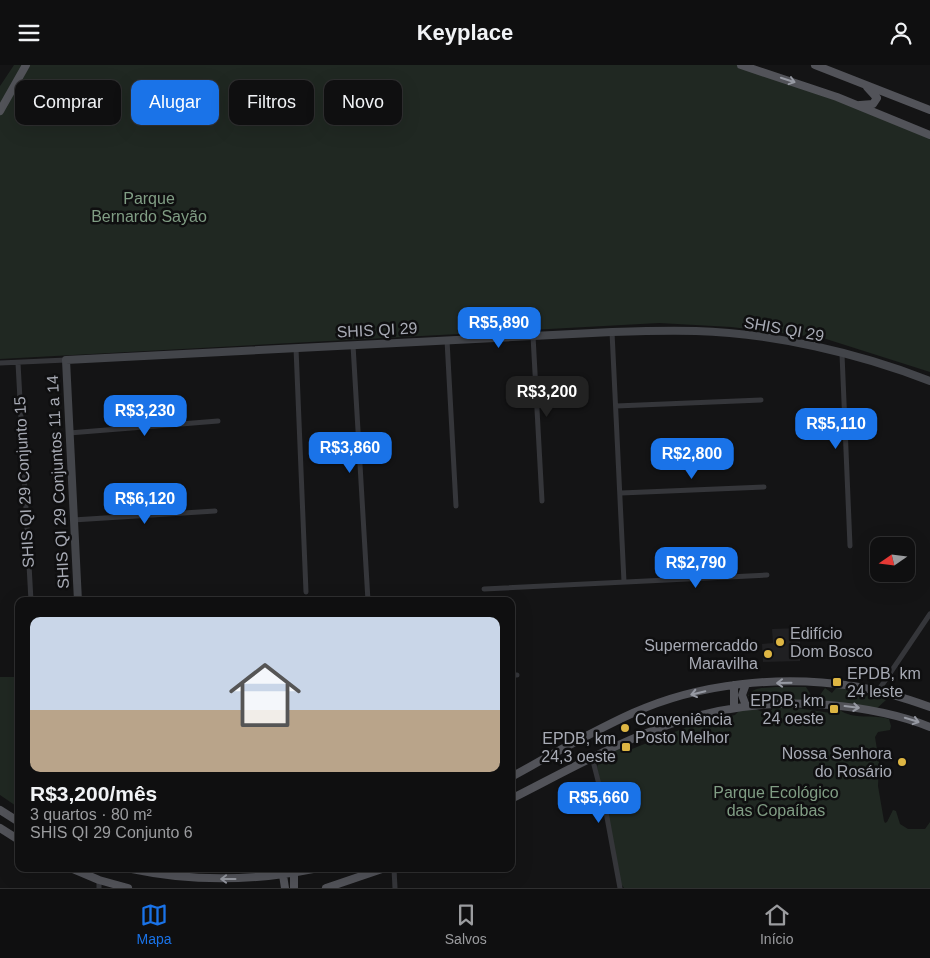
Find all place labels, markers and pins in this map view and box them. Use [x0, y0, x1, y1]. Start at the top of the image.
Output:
pin: R$5,890 [453, 307, 545, 349]
pin: R$3,200 [501, 375, 593, 418]
pin: R$3,230 [99, 395, 191, 437]
pin: R$5,110 [790, 407, 882, 450]
pin: R$3,860 [304, 431, 396, 474]
pin: R$2,800 [646, 437, 738, 480]
pin: R$6,120 [99, 483, 191, 525]
pin: R$2,790 [650, 547, 742, 589]
place label: Edifício Dom Bosco [790, 625, 873, 660]
marker: Edifício Dom Bosco [774, 636, 786, 648]
place label: Supermercaddo Maravilha [644, 637, 758, 672]
marker: Supermercaddo Maravilha [762, 648, 774, 660]
place label: EPDB, km 24 leste [847, 665, 921, 700]
marker: EPDB, km 24 leste [831, 676, 843, 688]
place label: EPDB, km 24 oeste [750, 692, 824, 727]
marker: EPDB, km 24 oeste [828, 703, 840, 715]
place label: Conveniência Posto Melhor [635, 711, 732, 746]
marker: Conveniência Posto Melhor [619, 722, 631, 734]
place label: EPDB, km 24,3 oeste [541, 730, 616, 765]
marker: EPDB, km 24,3 oeste [620, 741, 632, 753]
place label: Nossa Senhora do Rosário [782, 745, 892, 780]
marker: Nossa Senhora do Rosário [896, 756, 908, 768]
pin: R$5,660 [553, 781, 645, 824]

